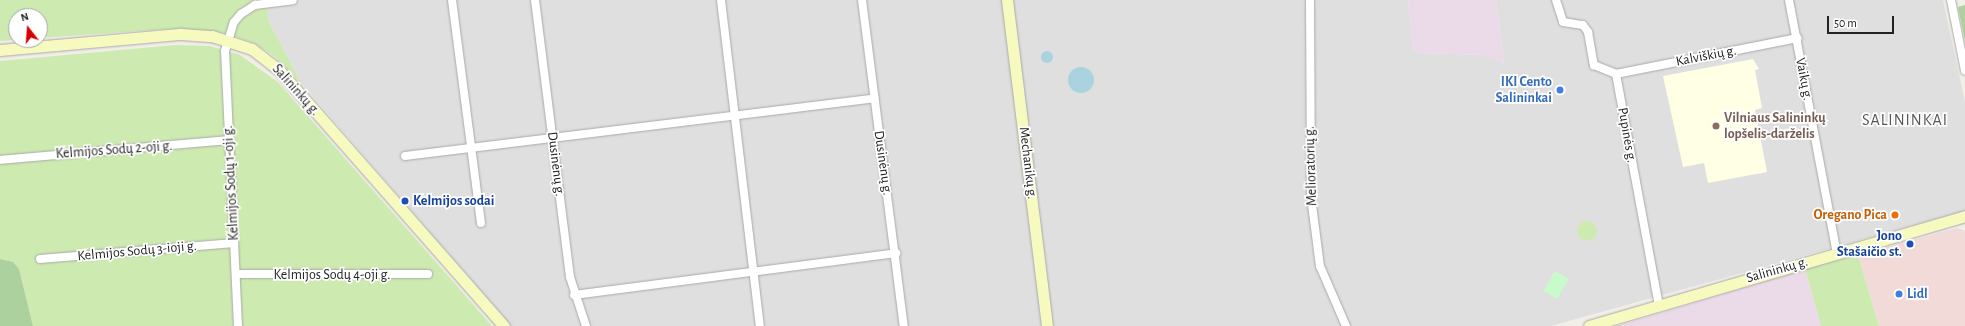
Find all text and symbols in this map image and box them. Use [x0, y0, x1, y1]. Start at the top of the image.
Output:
north arrow [8, 8, 48, 48]
scale bar [1829, 8, 1896, 34]
text: N [19, 11, 30, 23]
text: 50 m [1834, 17, 1857, 29]
street label: Kalviškių g. [1674, 42, 1738, 70]
street label: Vaikų g. [1792, 56, 1816, 102]
street label: Salininkų g. [269, 61, 323, 119]
place label: IKI Cento Salininkai [1496, 74, 1552, 106]
marker: IKI Cento Salininkai [1555, 85, 1565, 95]
street label: Pupinės g. [1614, 106, 1640, 164]
place label: Vilniaus Salininkų lopšelis-darželis [1724, 110, 1826, 142]
district label: SALININKAI [1862, 110, 1948, 130]
marker: Vilniaus Salininkų lopšelis-darželis [1711, 121, 1721, 131]
street label: Kelmijos Sodų 1-oji g. [220, 125, 242, 241]
street label: Mechanikų g. [1015, 126, 1041, 200]
street label: Melioratorių g. [1301, 126, 1321, 206]
street label: Dusinėnų g. [870, 130, 896, 196]
street label: Dusinėnų g. [544, 131, 568, 197]
street label: Kelmijos Sodų 2-oji g. [55, 138, 173, 162]
place label: Kelmijos sodai [413, 193, 494, 209]
marker: Kelmijos sodai [400, 196, 410, 206]
place label: Oregano Pica [1813, 207, 1887, 223]
marker: Oregano Pica [1890, 210, 1900, 220]
place label: Jono Stašaičio st. [1837, 228, 1902, 260]
street label: Kelmijos Sodų 3-ioji g. [77, 237, 197, 265]
marker: Jono Stašaičio st. [1905, 239, 1915, 249]
street label: Salininkų g. [1744, 253, 1810, 287]
street label: Kelmijos Sodų 4-oji g. [273, 267, 391, 283]
place label: Lidl [1907, 286, 1928, 302]
marker: Lidl [1894, 289, 1904, 299]

